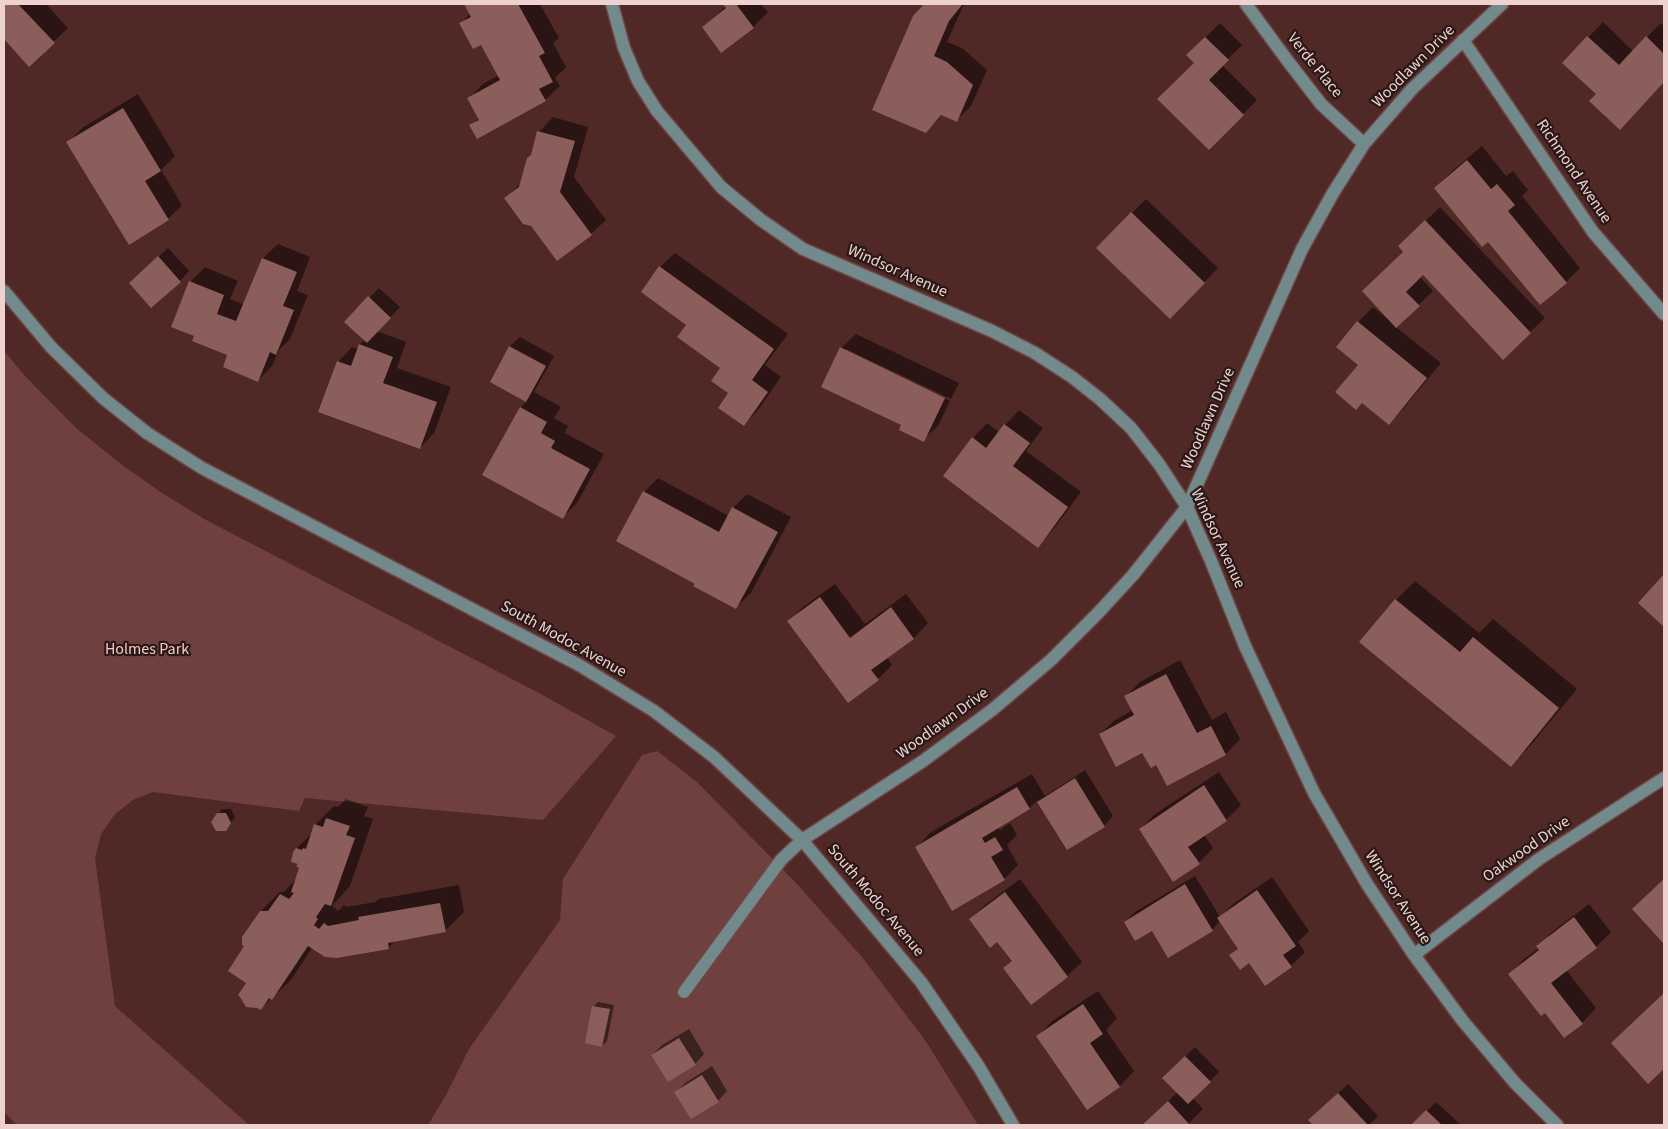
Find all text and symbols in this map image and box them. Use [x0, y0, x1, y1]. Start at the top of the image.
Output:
street label: Woodlawn Drive [1369, 22, 1459, 112]
street label: Verde Place [1282, 30, 1346, 102]
street label: Richmond Avenue [1531, 116, 1615, 228]
street label: Windsor Avenue [844, 241, 950, 303]
street label: Woodlawn Drive [1178, 365, 1240, 473]
street label: Windsor Avenue [1186, 486, 1248, 592]
street label: South Modoc Avenue [497, 597, 629, 683]
park label: Holmes Park [105, 640, 189, 660]
street label: Woodlawn Drive [893, 684, 993, 764]
street label: Oakwood Drive [1480, 813, 1574, 887]
street label: South Modoc Avenue [822, 841, 928, 961]
street label: Windsor Avenue [1360, 848, 1434, 948]

